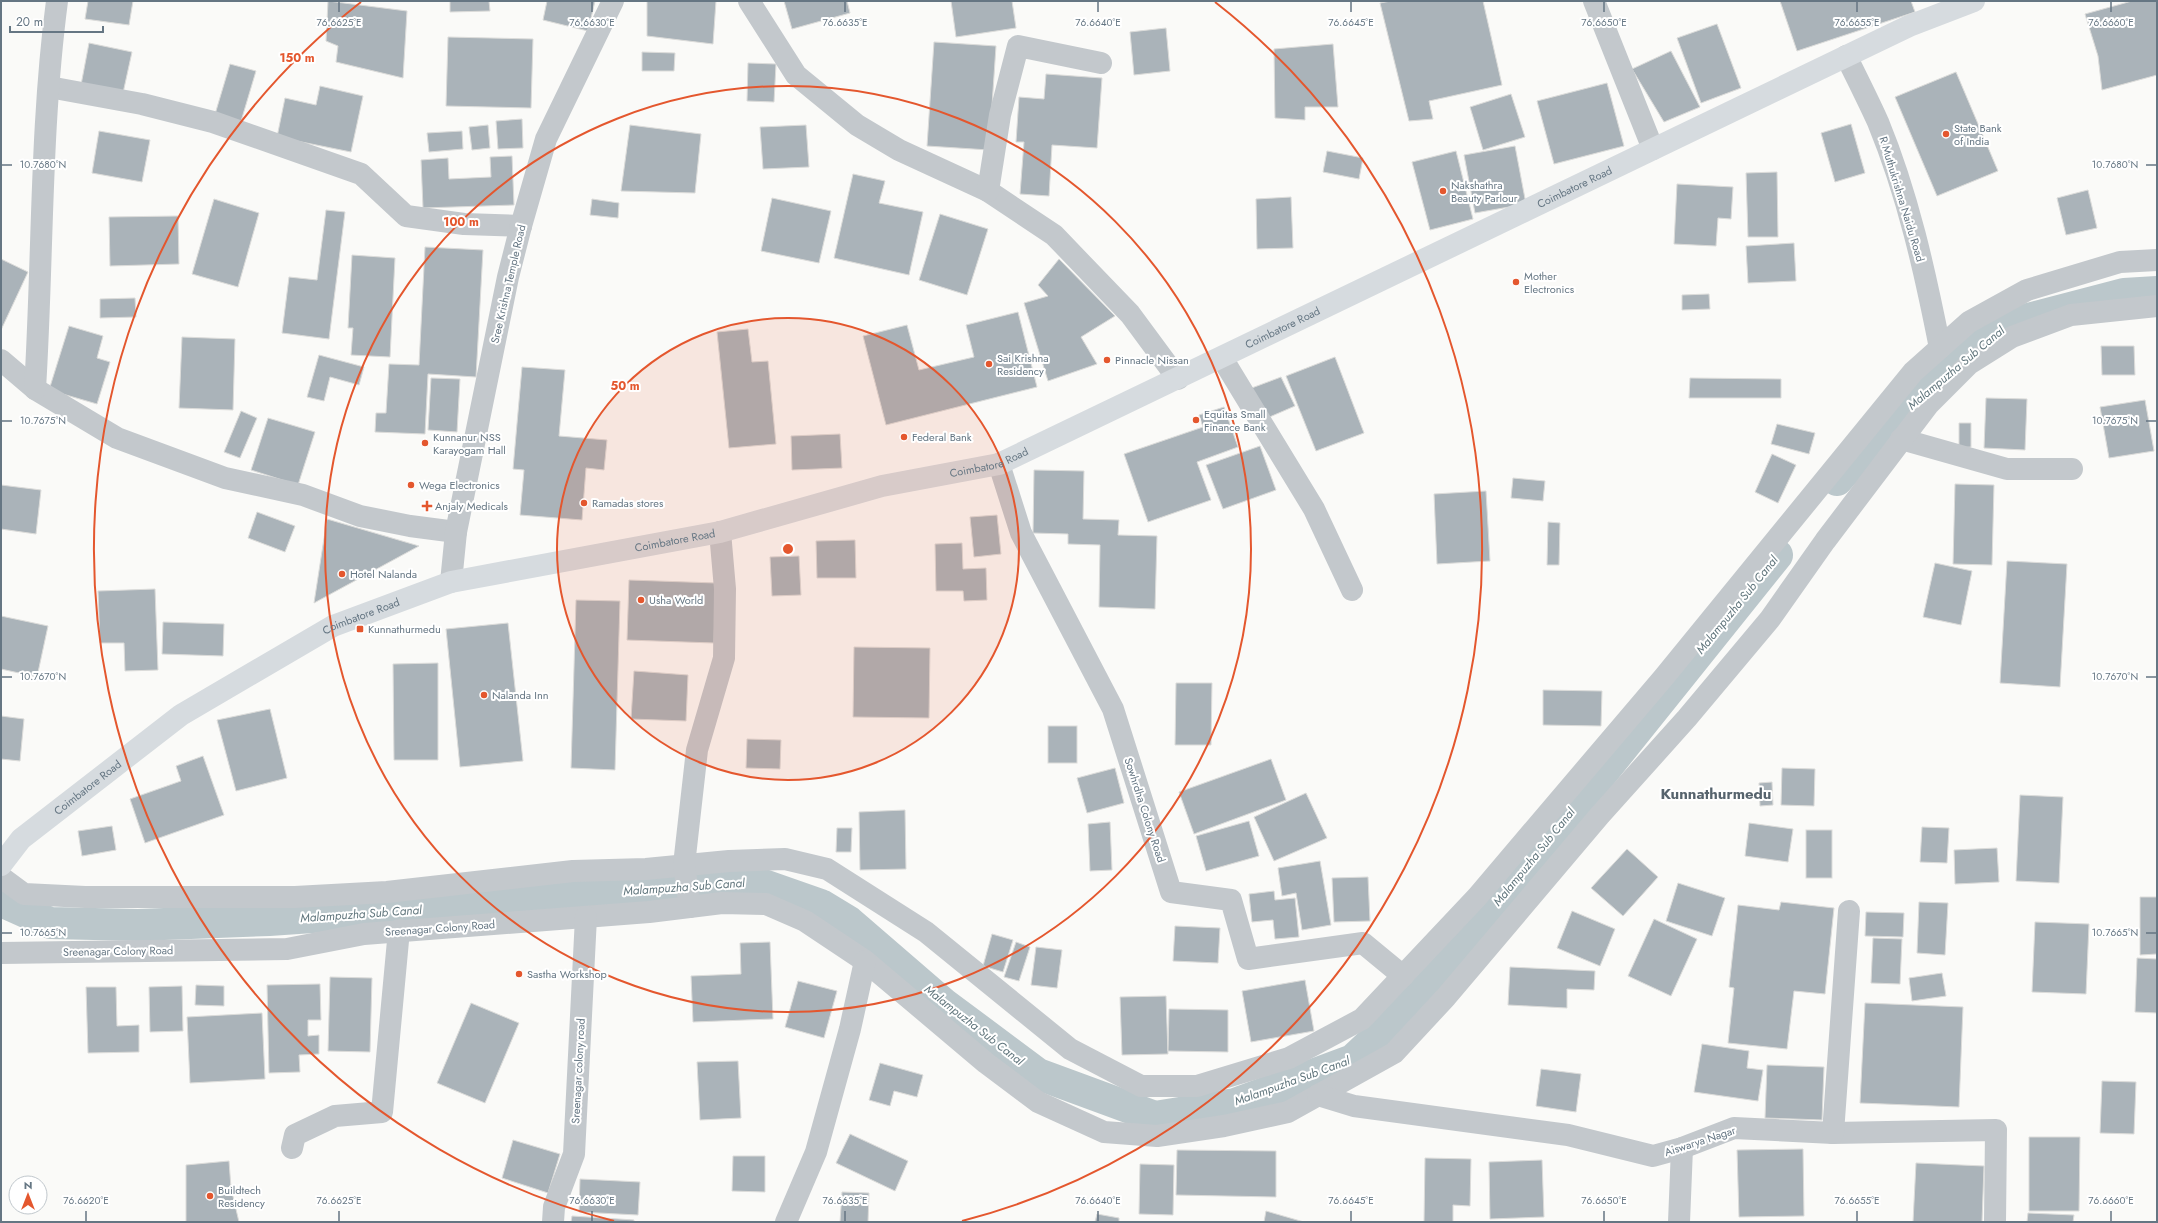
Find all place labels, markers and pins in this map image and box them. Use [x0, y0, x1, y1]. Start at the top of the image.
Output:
place label: State Bank of India [1954, 120, 2002, 149]
marker: State Bank of India [1941, 129, 1951, 139]
place label: Nakshathra Beauty Parlour [1451, 177, 1518, 206]
marker: Nakshathra Beauty Parlour [1438, 186, 1448, 196]
place label: Mother Electronics [1524, 268, 1575, 297]
marker: Mother Electronics [1511, 277, 1521, 287]
place label: Sai Krishna Residency [997, 350, 1049, 379]
place label: Pinnacle Nissan [1115, 352, 1189, 368]
marker: Pinnacle Nissan [1102, 355, 1112, 365]
marker: Sai Krishna Residency [984, 359, 994, 369]
place label: Equitas Small Finance Bank [1204, 406, 1266, 435]
marker: Equitas Small Finance Bank [1191, 415, 1201, 425]
place label: Kunnanur NSS Karayogam Hall [433, 429, 506, 458]
place label: Federal Bank [912, 429, 972, 445]
marker: Federal Bank [899, 432, 909, 442]
marker: Kunnanur NSS Karayogam Hall [420, 438, 430, 448]
place label: Wega Electronics [419, 477, 500, 493]
marker: Wega Electronics [406, 480, 416, 490]
place label: Ramadas stores [592, 495, 664, 511]
place label: Anjaly Medicals [435, 498, 509, 514]
marker: Ramadas stores [579, 498, 589, 508]
marker: Anjaly Medicals [422, 501, 432, 511]
centre of rings [781, 542, 795, 556]
place label: Hotel Nalanda [350, 566, 417, 582]
marker: Hotel Nalanda [337, 569, 347, 579]
place label: Usha World [649, 592, 703, 608]
marker: Usha World [636, 595, 646, 605]
place label: Kunnathurmedu [368, 621, 441, 637]
marker: Kunnathurmedu [355, 624, 365, 634]
place label: Nalanda Inn [492, 687, 549, 703]
marker: Nalanda Inn [479, 690, 489, 700]
place label: Sastha Workshop [527, 966, 607, 982]
marker: Sastha Workshop [514, 969, 524, 979]
place label: Buildtech Residency [218, 1182, 265, 1211]
marker: Buildtech Residency [205, 1191, 215, 1201]

